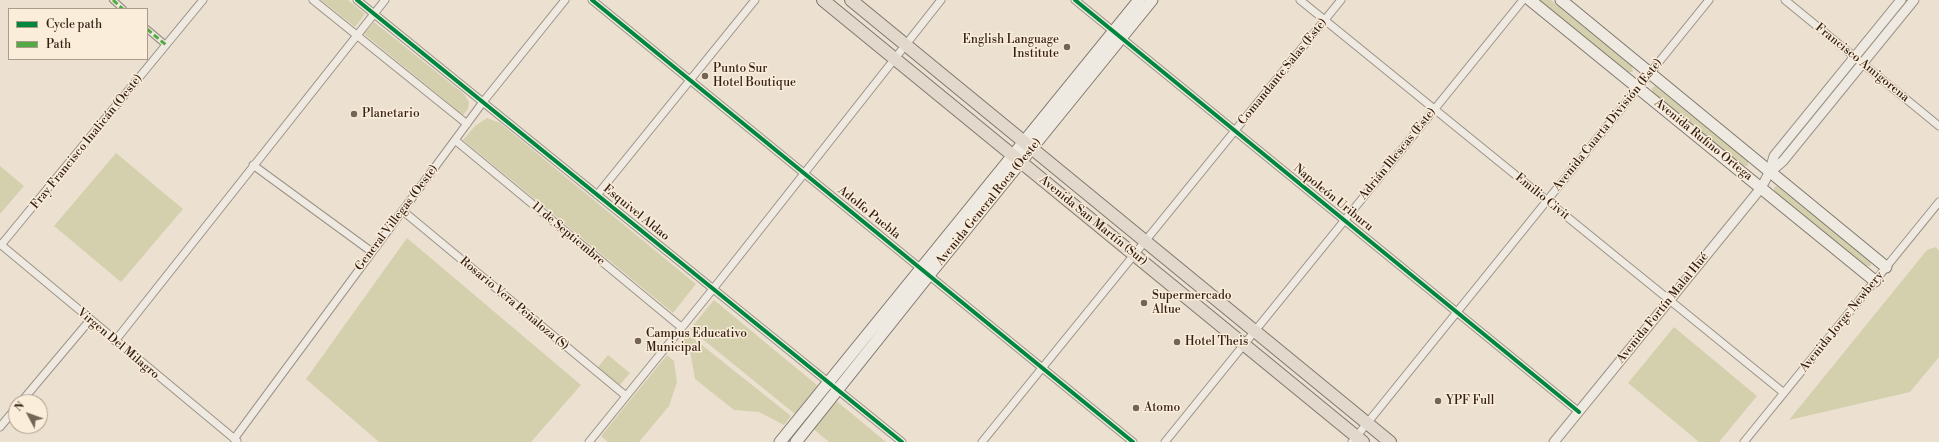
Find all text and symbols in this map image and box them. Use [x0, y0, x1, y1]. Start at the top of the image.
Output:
legend [8, 8, 148, 60]
street label: Comandante Salas (Este) [1236, 16, 1330, 128]
text: Cycle path [46, 17, 102, 32]
street label: Francisco Amigorena [1812, 21, 1912, 105]
place label: English Language Institute [963, 33, 1059, 61]
text: Path [46, 37, 71, 52]
marker: English Language Institute [1062, 42, 1072, 52]
street label: Avenida Cuarta División (Este) [1550, 56, 1666, 194]
place label: Punto Sur Hotel Boutique [713, 62, 796, 90]
marker: Punto Sur Hotel Boutique [700, 71, 710, 81]
street label: Fray Francisco Inalicán (Oeste) [28, 72, 146, 212]
street label: Avenida Rufino Ortega [1651, 96, 1755, 184]
street label: Adrián Illescas (Este) [1357, 105, 1439, 203]
place label: Planetario [362, 107, 420, 121]
marker: Planetario [349, 109, 359, 119]
street label: Avenida General Roca (Oeste) [933, 136, 1045, 268]
street label: Napoleón Uriburu [1290, 161, 1376, 235]
street label: General Villegas (Oeste) [352, 162, 442, 274]
street label: Emilio Civit [1512, 171, 1572, 223]
street label: Avenida San Martín (Sur) [1036, 173, 1150, 269]
street label: Esquivel Aldao [600, 182, 672, 244]
street label: Adolfo Puebla [835, 183, 903, 243]
street label: 11 de Septiembre [528, 199, 608, 269]
street label: Avenida Fortín Malal Hué [1614, 250, 1712, 366]
street label: Rosario Vera Peñaloza (S) [457, 254, 571, 354]
street label: Avenida Jorge Newbery [1797, 269, 1887, 375]
place label: Supermercado Altue [1152, 289, 1231, 317]
marker: Supermercado Altue [1139, 298, 1149, 308]
street label: Virgen Del Milagro [74, 306, 162, 382]
place label: Campus Educativo Municipal [646, 327, 747, 355]
place label: Hotel Theis [1185, 335, 1248, 349]
marker: Campus Educativo Municipal [633, 336, 643, 346]
marker: Hotel Theis [1172, 337, 1182, 347]
north arrow [8, 394, 48, 434]
place label: YPF Full [1446, 394, 1494, 408]
marker: YPF Full [1433, 396, 1443, 406]
text: N [12, 399, 28, 415]
place label: Atomo [1144, 401, 1180, 415]
marker: Atomo [1131, 403, 1141, 413]

